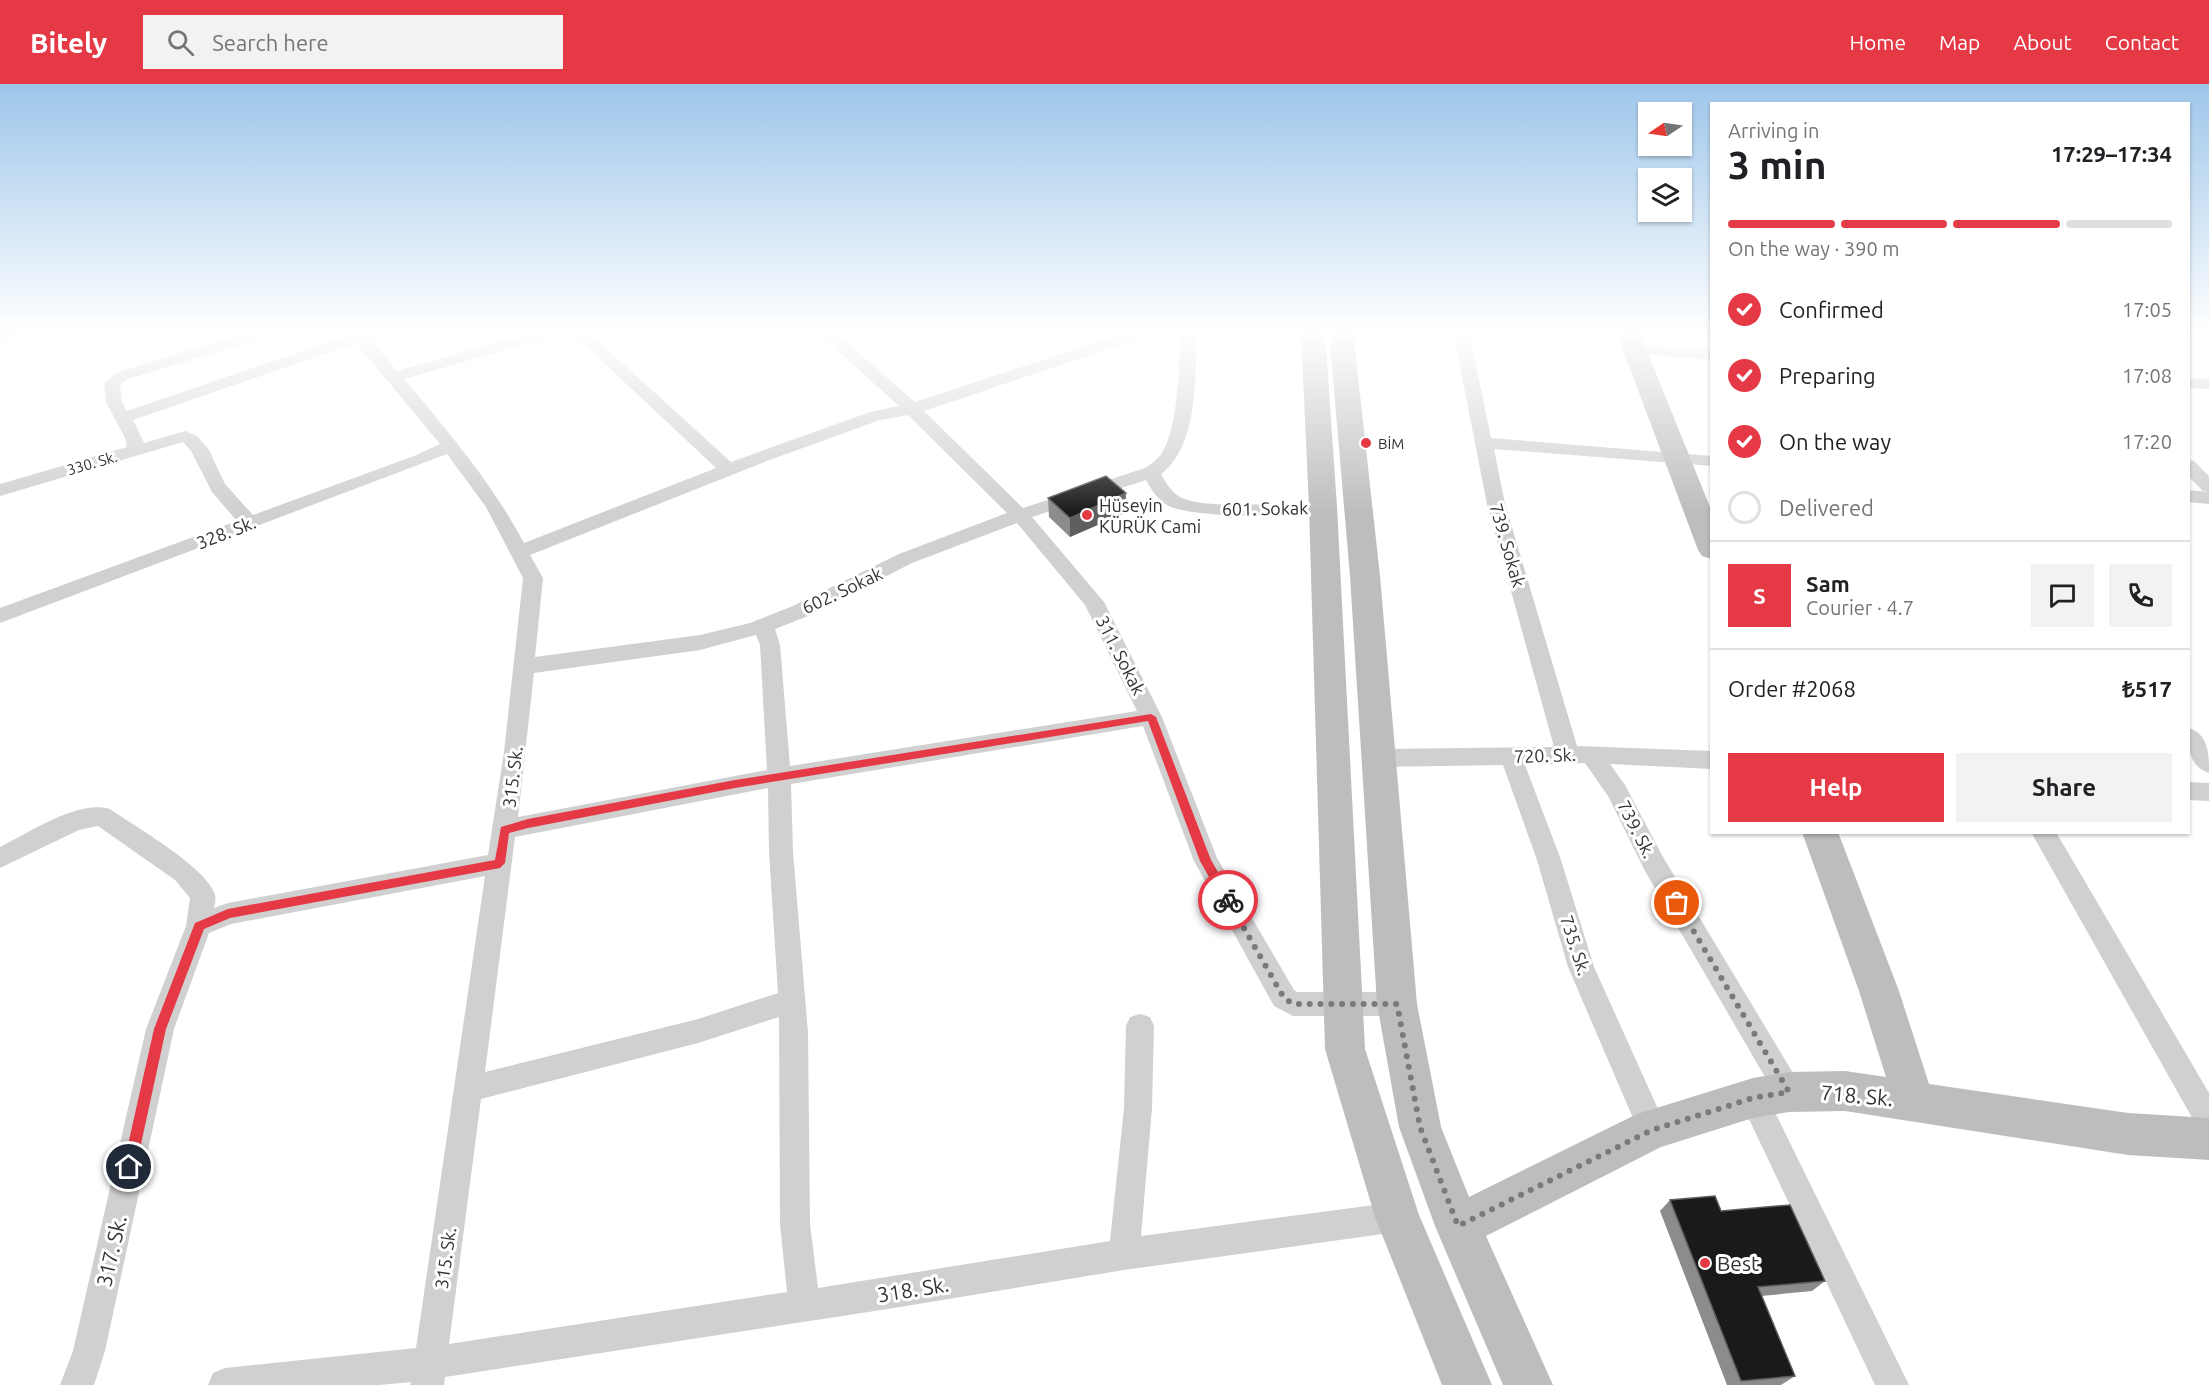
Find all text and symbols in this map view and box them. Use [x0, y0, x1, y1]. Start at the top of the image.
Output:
search box [143, 15, 563, 69]
icon: search [164, 26, 197, 59]
text: Bitely [30, 27, 107, 58]
text: Search here [212, 30, 329, 55]
text: Home [1849, 30, 1906, 54]
text: Map [1939, 30, 1980, 54]
text: About [2013, 30, 2072, 54]
text: Contact [2105, 30, 2179, 54]
north arrow [1638, 102, 1692, 156]
map controls [1638, 102, 1692, 222]
text: Arriving in [1728, 119, 1819, 142]
text: 17:29–17:34 [2051, 141, 2172, 166]
text: 3 min [1728, 143, 1827, 186]
button: layers [1638, 168, 1692, 222]
text: On the way · 390 m [1728, 237, 1900, 260]
icon: check [1728, 293, 1761, 326]
text: Confirmed [1779, 297, 1884, 322]
text: 17:05 [2122, 298, 2172, 321]
icon: check [1728, 359, 1761, 392]
text: Preparing [1779, 363, 1876, 388]
text: 17:08 [2122, 364, 2172, 387]
icon: check [1728, 425, 1761, 458]
text: On the way [1779, 429, 1891, 454]
text: 17:20 [2122, 430, 2172, 453]
place label: BİM [1378, 435, 1404, 452]
marker: BİM [1359, 436, 1373, 450]
street label: 330. Sk. [65, 448, 119, 478]
place label: Hüseyin KÜRÜK Cami [1099, 495, 1201, 536]
text: Delivered [1779, 495, 1874, 520]
street label: 601. Sokak [1222, 497, 1308, 519]
street label: 739. Sokak [1486, 501, 1530, 589]
marker: Hüseyin KÜRÜK Cami [1080, 508, 1094, 522]
street label: 328. Sk. [193, 512, 259, 552]
street label: 602. Sokak [799, 563, 885, 617]
button: chat [2031, 564, 2094, 627]
button: phone [2109, 564, 2172, 627]
text: Sam [1806, 571, 1850, 596]
text: S [1753, 583, 1766, 608]
text: Courier · 4.7 [1806, 596, 1914, 619]
street label: 311. Sokak [1092, 612, 1150, 698]
text: Order #2068 [1728, 676, 1856, 701]
text: ₺517 [2122, 676, 2172, 701]
street label: 720. Sk. [1514, 744, 1576, 766]
street label: 315. Sk. [498, 745, 526, 809]
button: Help [1728, 753, 1944, 822]
button: Share [1956, 753, 2172, 822]
street label: 739. Sk. [1614, 797, 1660, 861]
courier [1198, 870, 1258, 930]
pin [1651, 877, 1702, 928]
icon: bike [1212, 884, 1245, 917]
icon: bag [1660, 886, 1693, 919]
street label: 735. Sk. [1557, 912, 1595, 978]
street label: 718. Sk. [1820, 1080, 1894, 1110]
pin [103, 1141, 154, 1192]
icon: home [112, 1150, 145, 1183]
street label: 317. Sk. [91, 1213, 131, 1289]
street label: 315. Sk. [431, 1226, 459, 1290]
place label: Best [1717, 1251, 1759, 1275]
marker: Best [1698, 1256, 1712, 1270]
street label: 318. Sk. [875, 1271, 951, 1307]

